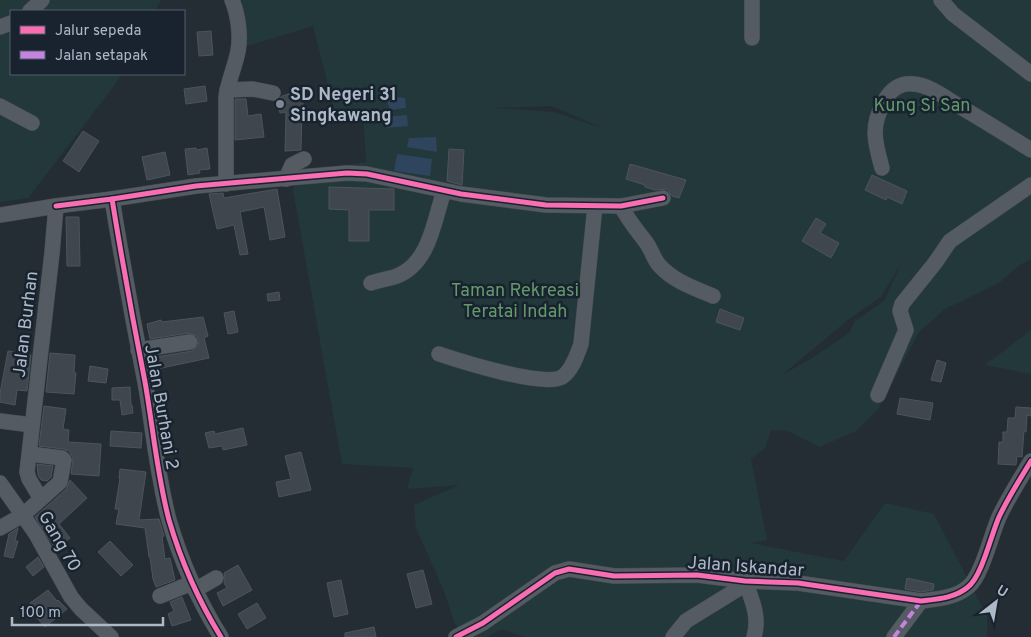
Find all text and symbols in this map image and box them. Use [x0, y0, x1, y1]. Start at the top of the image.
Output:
legend [10, 10, 185, 75]
text: Jalur sepeda [55, 22, 141, 41]
text: Jalan setapak [55, 47, 148, 66]
place label: SD Negeri 31 Singkawang [290, 84, 397, 128]
park label: Kung Si San [873, 95, 971, 118]
marker: SD Negeri 31 Singkawang [274, 98, 286, 110]
street label: Jalan Burhan [9, 270, 44, 379]
park label: Taman Rekreasi Teratai Indah [451, 280, 579, 324]
street label: Jalan Burhani 2 [138, 343, 183, 472]
street label: Gang 70 [32, 507, 85, 576]
street label: Jalan Iskandar [687, 552, 805, 583]
north arrow [971, 577, 1021, 627]
text: U [993, 582, 1011, 602]
scale bar [12, 594, 164, 626]
text: 100 m [20, 604, 61, 623]

